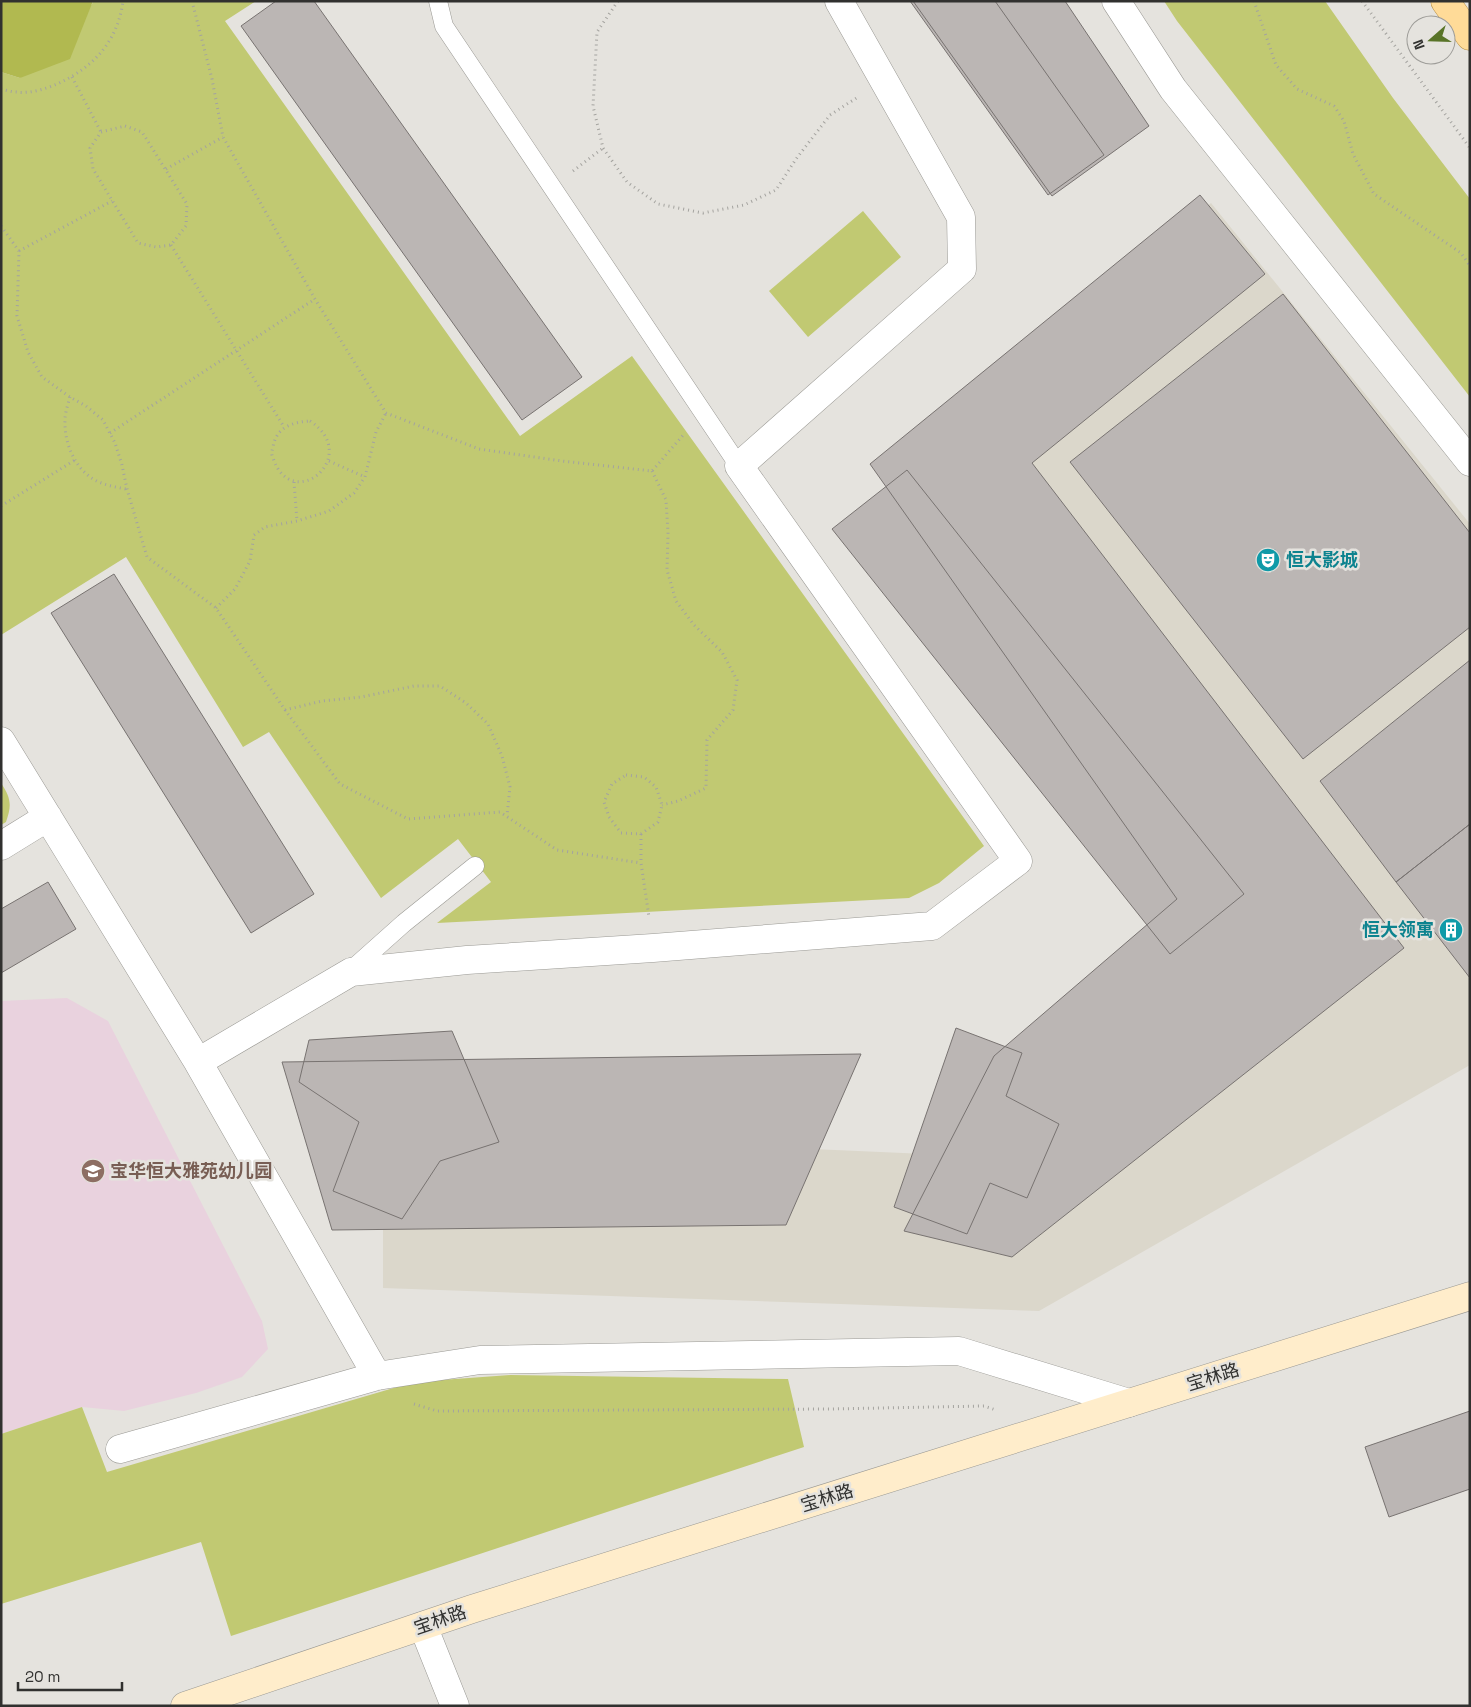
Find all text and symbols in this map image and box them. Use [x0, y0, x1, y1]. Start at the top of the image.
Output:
north arrow [1406, 15, 1456, 65]
text: N [1409, 37, 1429, 52]
theatre icon: 恒大影城 [1255, 547, 1281, 573]
place label: 恒大影城 [1286, 548, 1358, 571]
building icon: 恒大领寓 [1438, 917, 1464, 943]
place label: 恒大领寓 [1362, 918, 1434, 941]
school or university icon: 宝华恒大雅苑幼儿园 [80, 1158, 106, 1184]
place label: 宝华恒大雅苑幼儿园 [110, 1159, 272, 1182]
street label: 宝林路 [1184, 1358, 1242, 1395]
street label: 宝林路 [798, 1479, 856, 1516]
street label: 宝林路 [411, 1600, 469, 1639]
scale bar [18, 1660, 121, 1692]
text: 20 m [25, 1667, 60, 1686]

